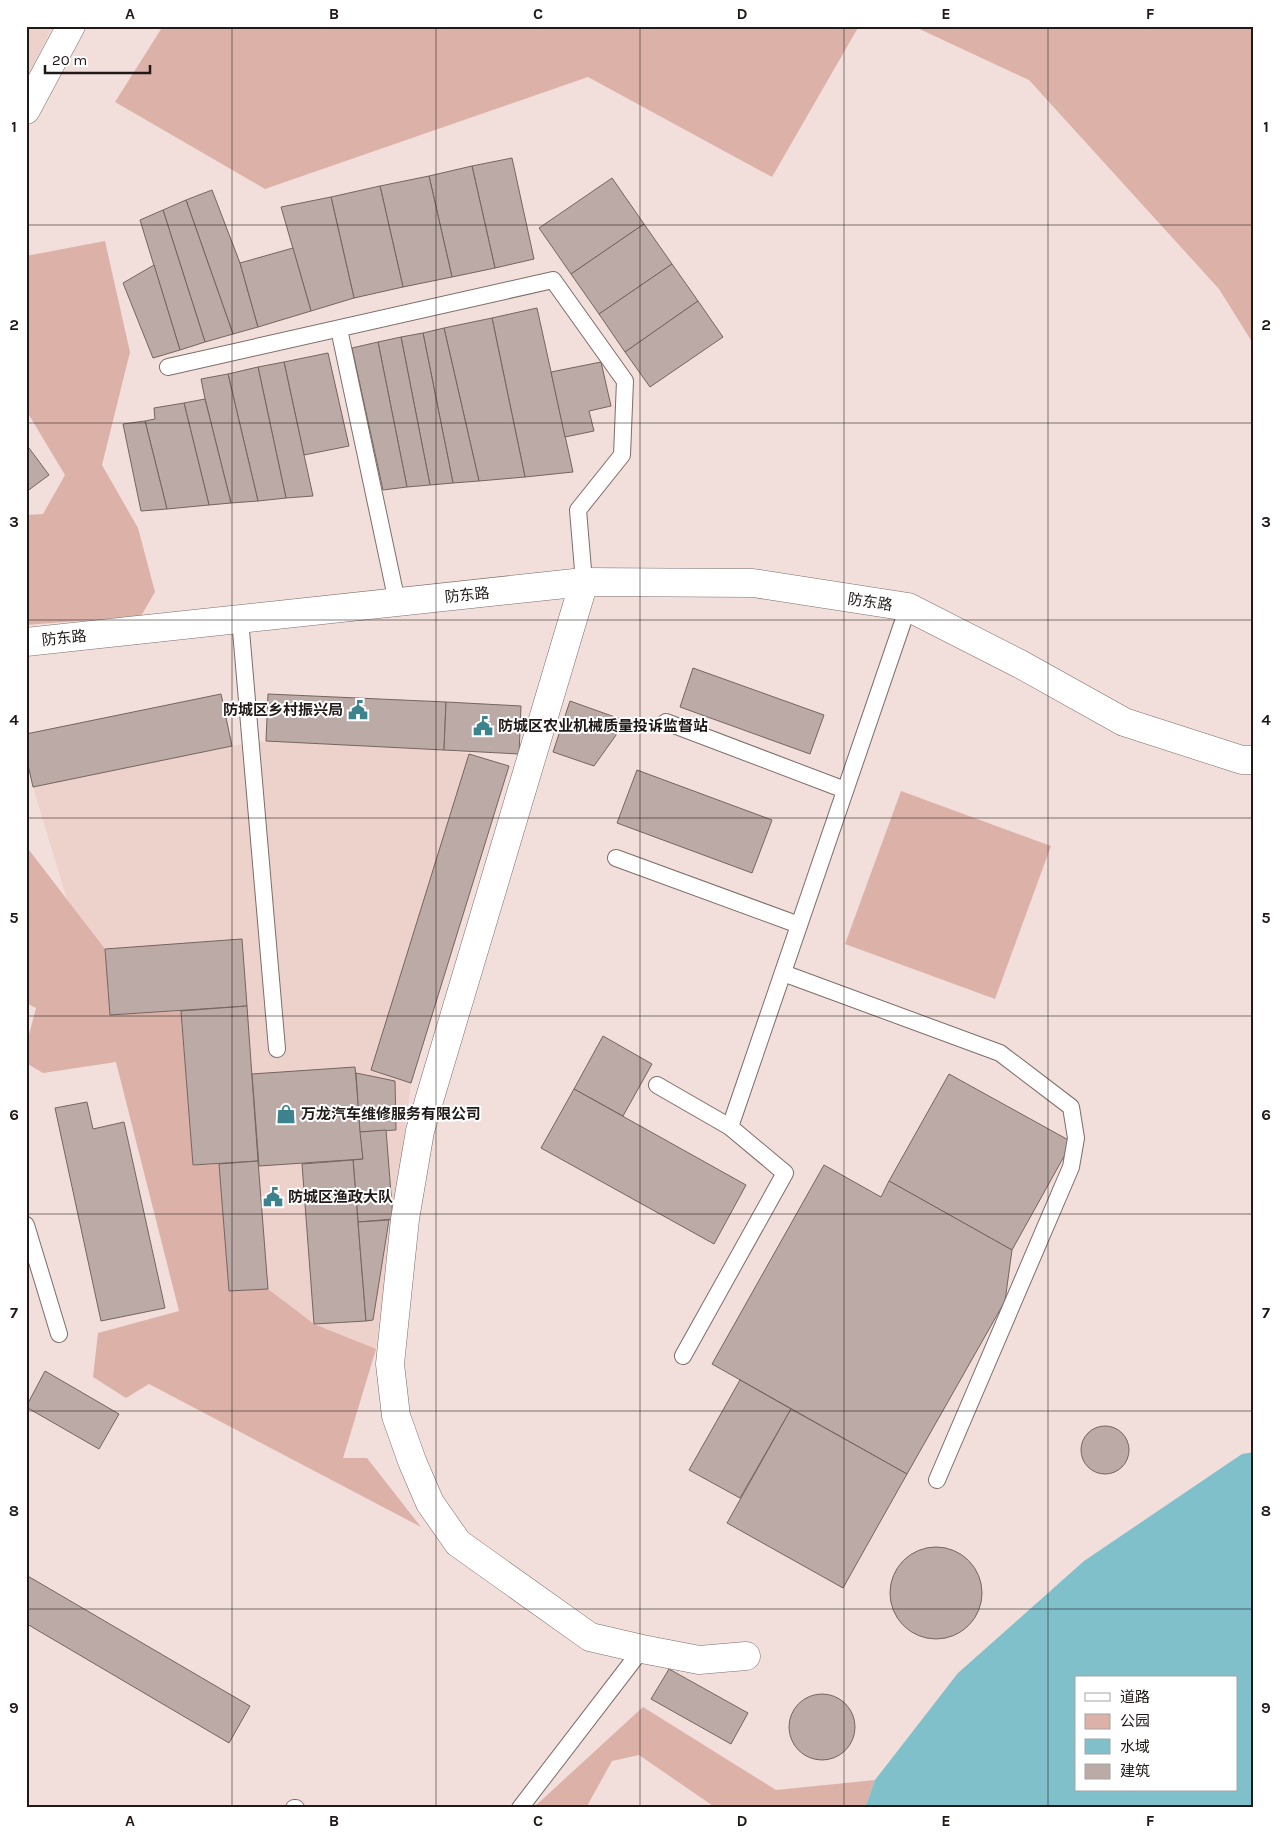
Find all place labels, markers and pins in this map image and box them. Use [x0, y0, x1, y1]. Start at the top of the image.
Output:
public building icon: 防城区乡村振兴局 [347, 699, 369, 721]
place label: 防城区乡村振兴局 [223, 701, 343, 719]
public building icon: 防城区农业机械质量投诉监督站 [472, 715, 494, 737]
place label: 防城区农业机械质量投诉监督站 [498, 717, 708, 735]
shop icon: 万龙汽车维修服务有限公司 [275, 1103, 297, 1125]
place label: 万龙汽车维修服务有限公司 [301, 1105, 481, 1123]
public building icon: 防城区渔政大队 [262, 1186, 284, 1208]
place label: 防城区渔政大队 [288, 1188, 393, 1206]

